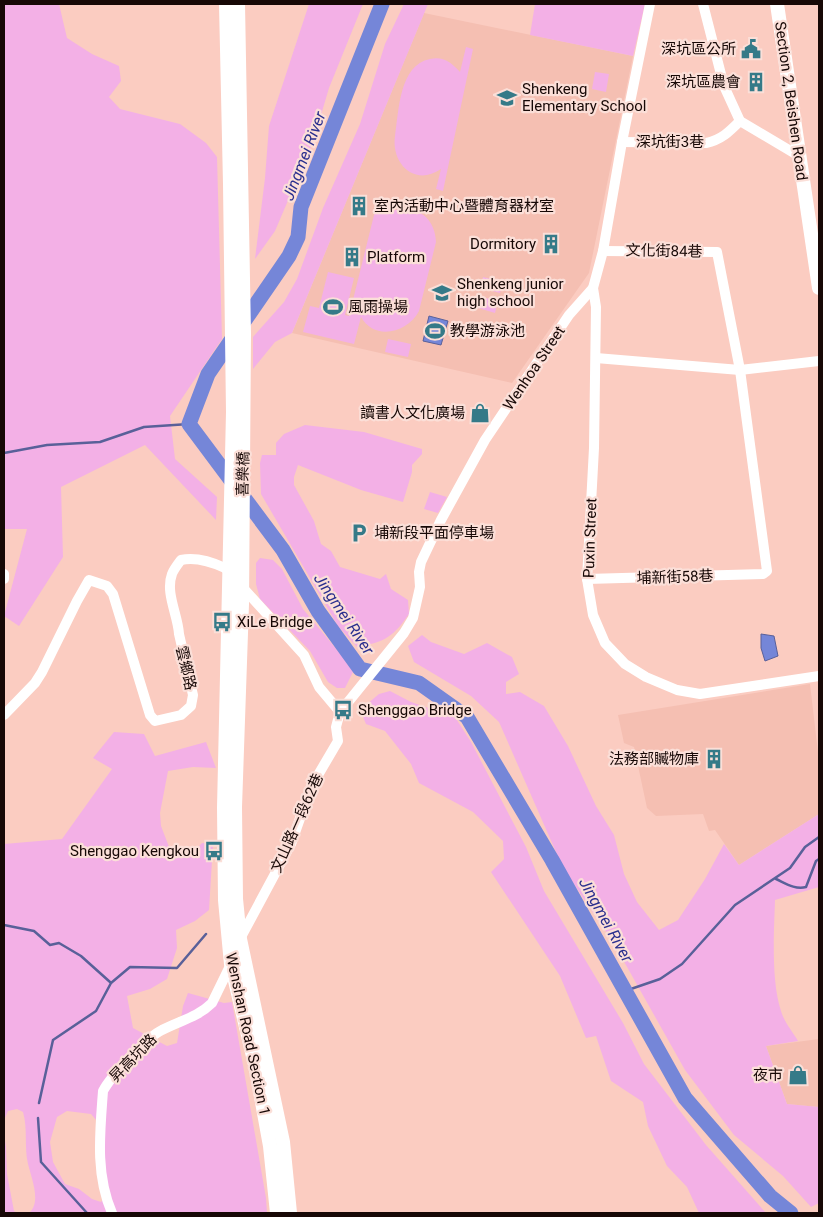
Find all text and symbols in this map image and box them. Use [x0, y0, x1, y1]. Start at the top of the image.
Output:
street label: Section 2, Beishen Road [771, 20, 811, 182]
public building icon: 深坑區公所 [740, 38, 762, 60]
place label: 深坑區公所 [661, 40, 736, 58]
building icon: 深坑區農會 [745, 71, 767, 93]
place label: 深坑區農會 [666, 73, 741, 91]
place label: Shenkeng Elementary School [522, 80, 646, 115]
school or university icon: Shenkeng Elementary School [496, 87, 518, 109]
water label: Jingmei River [278, 108, 330, 203]
street label: 深坑街3巷 [636, 133, 704, 151]
building icon: 室內活動中心暨體育器材室 [348, 195, 370, 217]
place label: 室內活動中心暨體育器材室 [374, 197, 554, 215]
building icon: Dormitory [540, 233, 562, 255]
place label: Dormitory [470, 235, 536, 253]
street label: 文化街84巷 [625, 241, 703, 261]
building icon: Platform [341, 246, 363, 268]
place label: Platform [367, 248, 425, 266]
place label: Shenkeng junior high school [457, 275, 564, 310]
school or university icon: Shenkeng junior high school [431, 282, 453, 304]
sports icon: 風雨操場 [322, 296, 344, 318]
place label: 風雨操場 [348, 298, 408, 316]
sports icon: 教學游泳池 [424, 320, 446, 342]
place label: 教學游泳池 [450, 322, 525, 340]
street label: Wenhoa Street [499, 322, 569, 413]
shop icon: 讀書人文化廣場 [469, 402, 491, 424]
place label: 讀書人文化廣場 [360, 404, 465, 422]
street label: 喜樂橋 [234, 451, 252, 497]
street label: Puxin Street [580, 497, 600, 578]
parking icon: 埔新段平面停車場 [348, 522, 370, 544]
place label: 埔新段平面停車場 [374, 524, 494, 542]
street label: 埔新街58巷 [636, 567, 714, 587]
water label: Jingmei River [310, 570, 378, 659]
bus stop icon: XiLe Bridge [211, 611, 233, 633]
place label: XiLe Bridge [237, 613, 313, 631]
street label: 雲鄉路 [172, 644, 200, 692]
bus stop icon: Shenggao Bridge [332, 699, 354, 721]
place label: Shenggao Bridge [358, 701, 472, 719]
building icon: 法務部贓物庫 [703, 748, 725, 770]
place label: 法務部贓物庫 [609, 750, 699, 768]
street label: 文山路一段62巷 [267, 771, 327, 875]
bus stop icon: Shenggao Kengkou [203, 840, 225, 862]
place label: Shenggao Kengkou [70, 842, 199, 860]
water label: Jingmei River [575, 875, 637, 966]
street label: Wenshan Road Section 1 [222, 951, 274, 1117]
street label: 昇高坑路 [106, 1030, 160, 1086]
shop icon: 夜市 [787, 1064, 809, 1086]
place label: 夜市 [753, 1066, 783, 1084]

